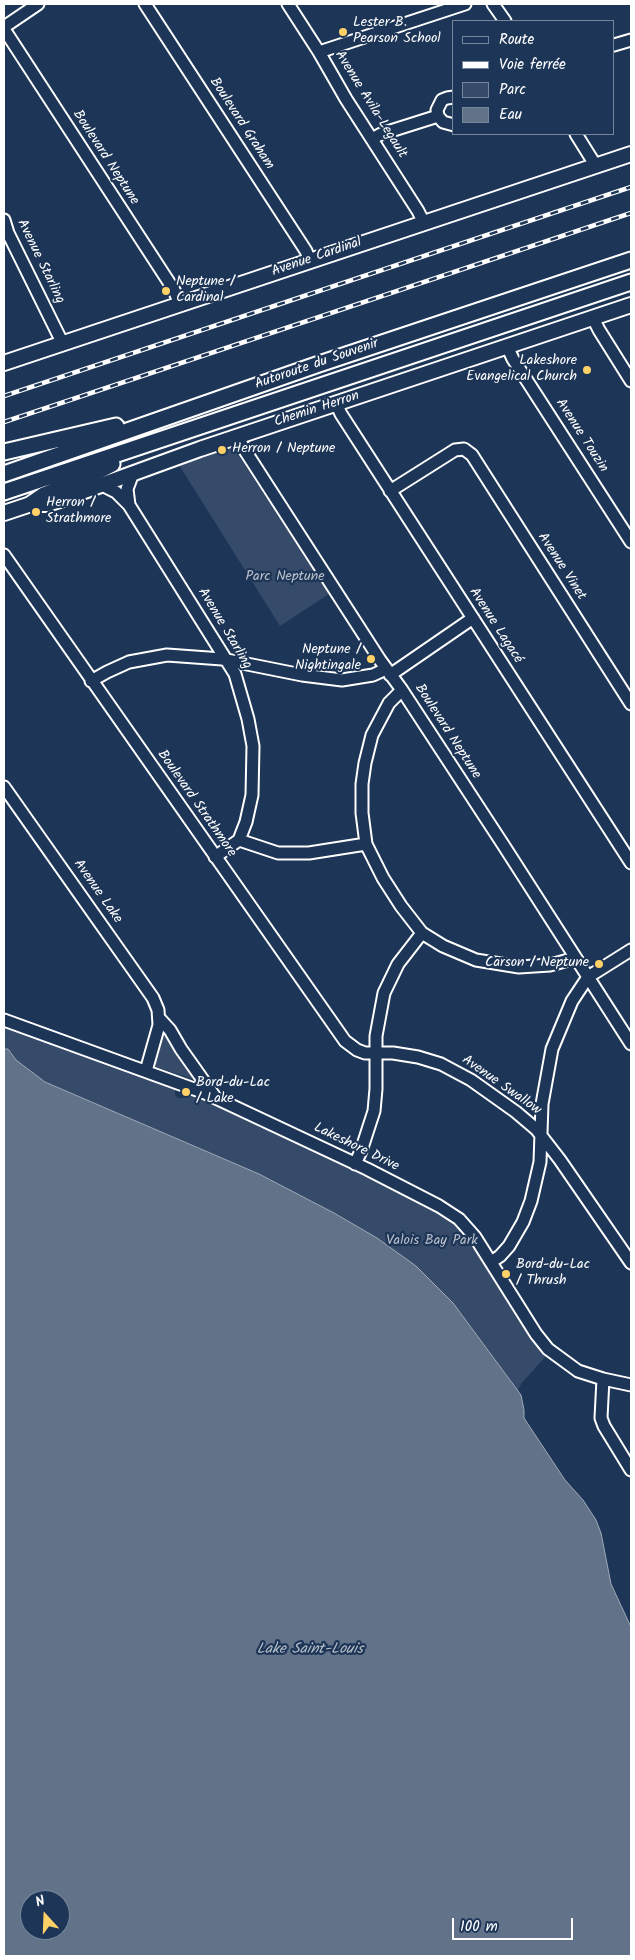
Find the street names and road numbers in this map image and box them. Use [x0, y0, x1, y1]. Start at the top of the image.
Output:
street label: Avenue Avila-Legault [330, 48, 410, 162]
street label: Boulevard Graham [205, 75, 277, 173]
street label: Boulevard Neptune [68, 107, 142, 209]
street label: Avenue Starling [12, 217, 68, 307]
street label: Avenue Cardinal [270, 235, 364, 281]
street label: Autoroute du Souvenir [253, 336, 381, 394]
street label: Chemin Herron [272, 388, 362, 432]
street label: Avenue Touzin [551, 396, 611, 476]
street label: Avenue Vinet [533, 530, 589, 604]
street label: Avenue Starling [193, 585, 255, 673]
street label: Avenue Lagacé [464, 585, 526, 667]
street label: Boulevard Neptune [410, 681, 484, 783]
street label: Boulevard Strathmore [153, 747, 239, 861]
street label: Avenue Lake [69, 857, 125, 927]
street label: Avenue Swallow [458, 1052, 544, 1120]
street label: Lakeshore Drive [311, 1120, 401, 1176]

